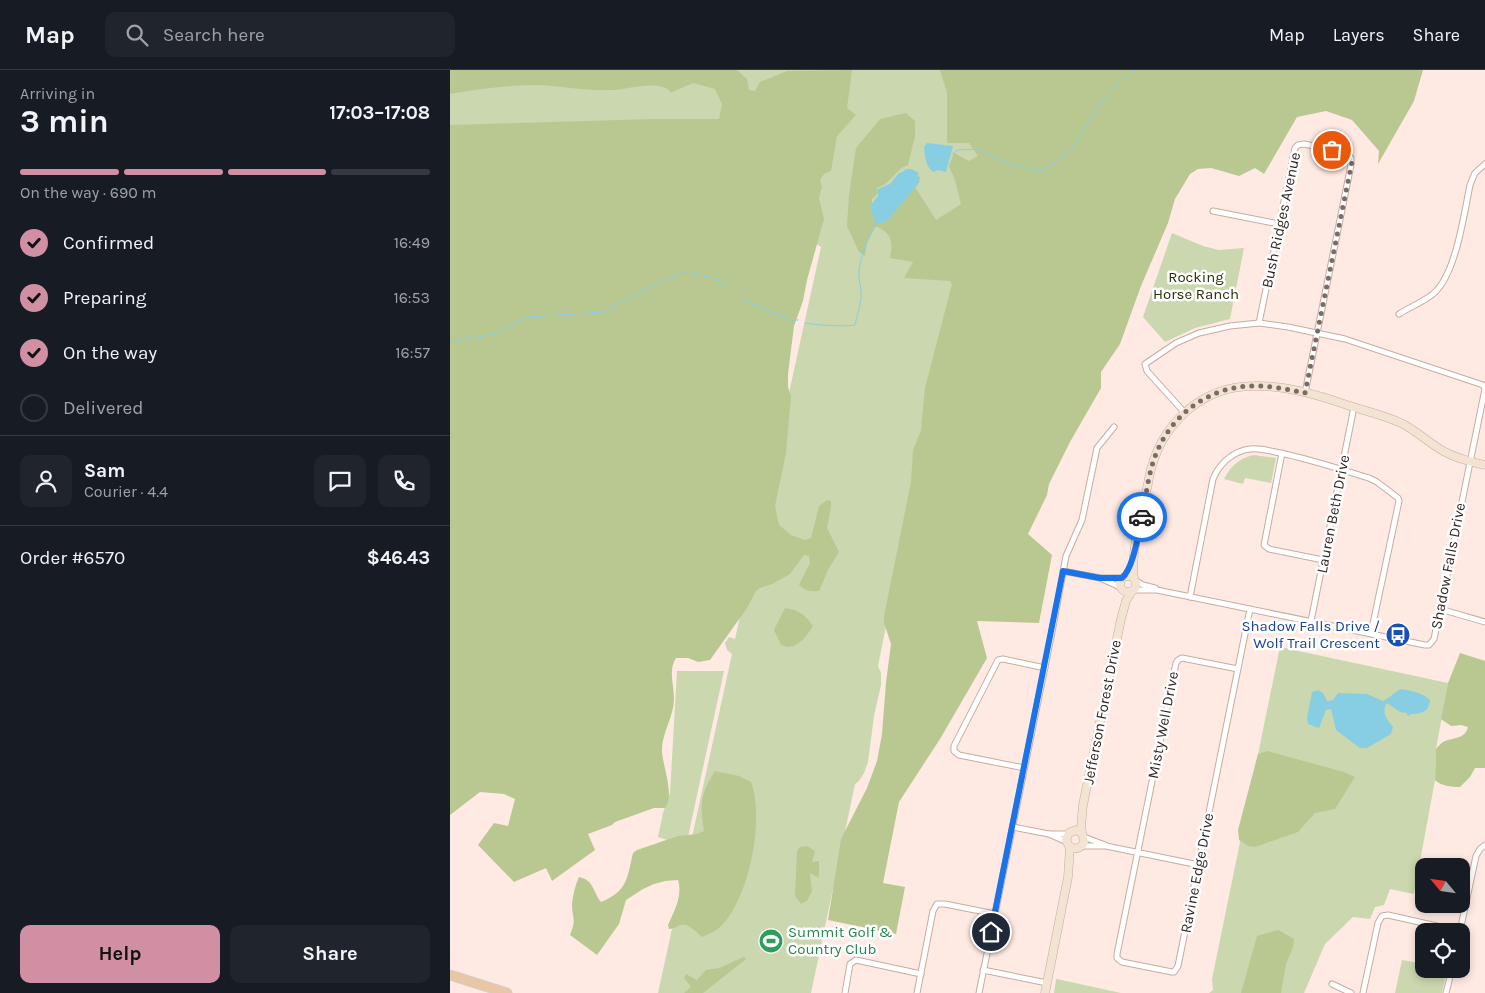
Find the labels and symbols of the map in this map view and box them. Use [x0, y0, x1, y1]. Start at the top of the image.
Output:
pin [1311, 129, 1353, 171]
street label: Bush Ridges Avenue [1258, 150, 1304, 290]
park label: Rocking Horse Ranch [1153, 268, 1239, 303]
street label: Lauren Beth Drive [1313, 453, 1353, 575]
courier [1117, 492, 1167, 542]
street label: Shadow Falls Drive [1427, 501, 1469, 631]
place label: Shadow Falls Drive / Wolf Trail Crescent [1241, 617, 1380, 652]
bus stop icon: Shadow Falls Drive / Wolf Trail Crescent [1385, 622, 1411, 648]
street label: Jefferson Forest Drive [1079, 638, 1125, 786]
street label: Misty Well Drive [1144, 670, 1182, 780]
street label: Ravine Edge Drive [1177, 811, 1217, 935]
north arrow [1415, 858, 1470, 912]
pin [970, 911, 1012, 953]
place label: Summit Golf & Country Club [788, 923, 893, 958]
sports icon: Summit Golf & Country Club [758, 928, 784, 954]

